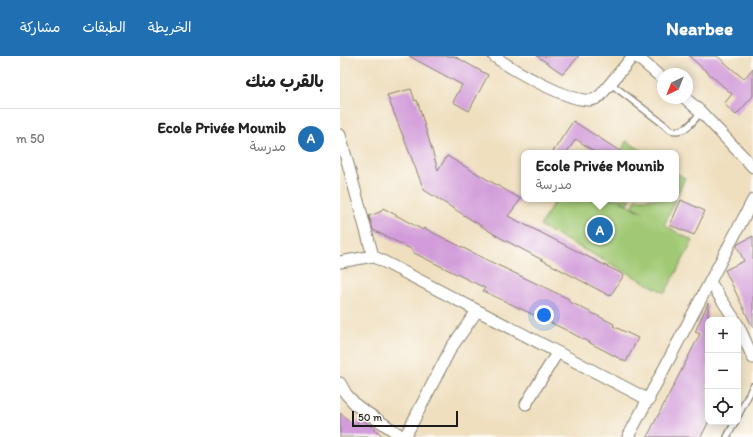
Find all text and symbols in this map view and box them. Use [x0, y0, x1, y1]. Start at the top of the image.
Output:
text: Nearbee [666, 17, 733, 40]
text: مشاركة [20, 19, 60, 36]
text: الطبقات [82, 19, 126, 36]
text: الخريطة [148, 19, 191, 36]
north arrow [657, 68, 693, 104]
text: بالقرب منك [246, 71, 324, 91]
text: Ecole Privée Mounib [157, 119, 286, 137]
text: 50 m [16, 131, 45, 146]
text: A [307, 131, 315, 146]
text: مدرسة [250, 139, 286, 154]
popup [521, 150, 679, 202]
text: Ecole Privée Mounib [536, 157, 664, 175]
text: مدرسة [536, 177, 572, 192]
pin: A [587, 215, 613, 245]
your location [534, 305, 554, 325]
map controls [705, 317, 741, 425]
button: + [705, 317, 741, 353]
button: − [705, 353, 741, 389]
button: locate [705, 389, 741, 425]
scale bar [352, 409, 458, 428]
text: 50 m [358, 411, 382, 424]

